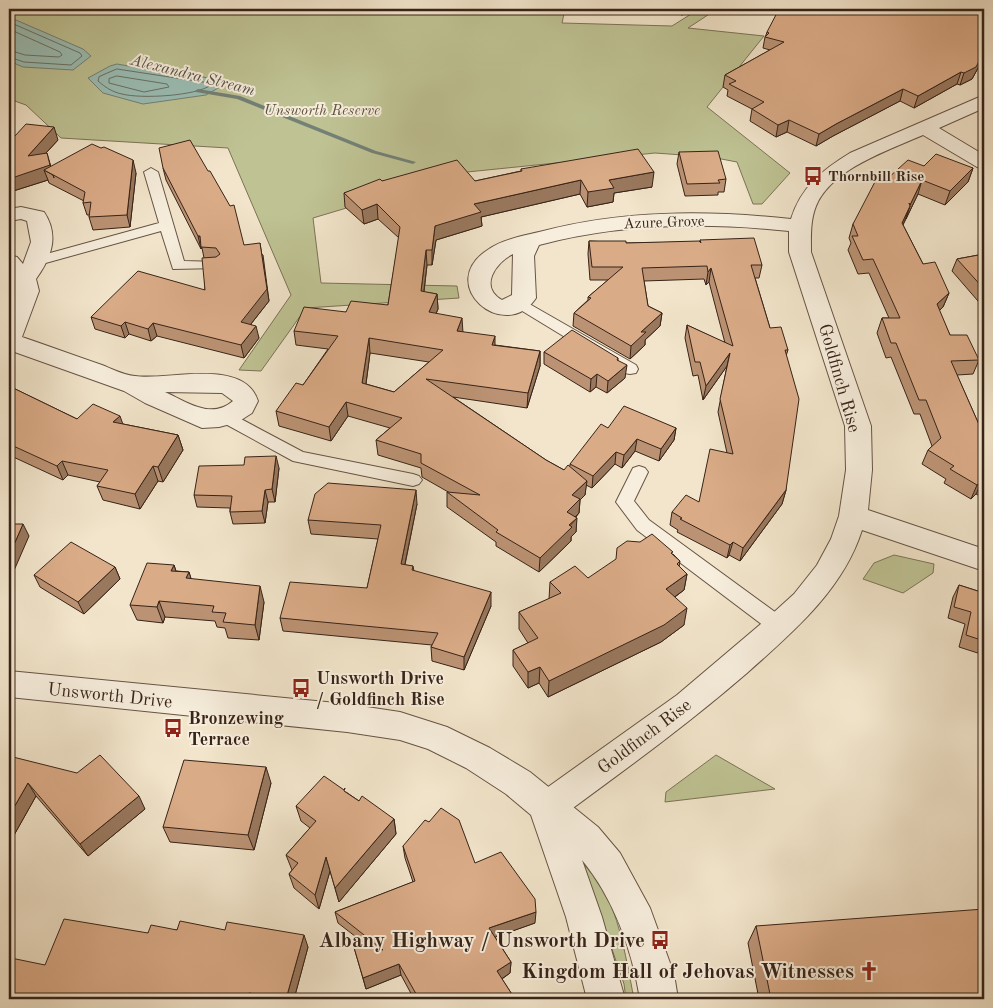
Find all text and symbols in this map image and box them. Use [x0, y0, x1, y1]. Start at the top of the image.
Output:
water label: Alexandra Stream [128, 52, 257, 99]
park label: Unsworth Reserve [264, 104, 380, 119]
bus stop icon: Thornbill Rise [802, 165, 824, 187]
place label: Thornbill Rise [828, 170, 924, 185]
street label: Azure Grove [623, 215, 705, 232]
street label: Goldfinch Rise [815, 322, 863, 435]
place label: Unsworth Drive / Goldfinch Rise [316, 670, 445, 709]
bus stop icon: Unsworth Drive / Goldfinch Rise [290, 677, 312, 699]
street label: Unsworth Drive [47, 680, 173, 711]
street label: Goldfinch Rise [594, 696, 695, 778]
place label: Bronzewing Terrace [188, 710, 284, 749]
bus stop icon: Bronzewing Terrace [162, 717, 184, 739]
bus stop icon: Albany Highway / Unsworth Drive [649, 929, 671, 951]
place label: Albany Highway / Unsworth Drive [319, 931, 645, 952]
church icon: Kingdom Hall of Jehovas Witnesses [858, 960, 880, 982]
place label: Kingdom Hall of Jehovas Witnesses [521, 962, 854, 983]

